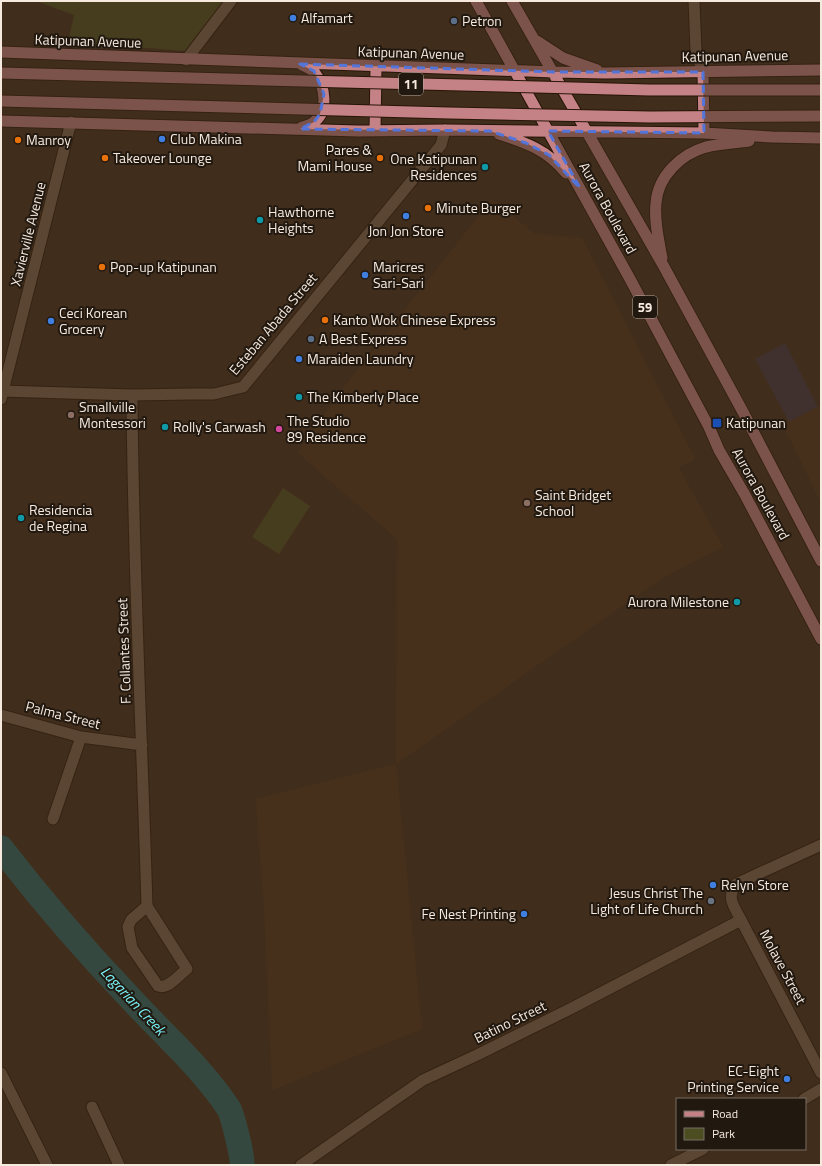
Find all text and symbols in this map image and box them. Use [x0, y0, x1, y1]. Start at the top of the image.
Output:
place label: Alfamart [301, 7, 353, 28]
place label: Petron [462, 10, 502, 31]
marker: Alfamart [288, 13, 298, 23]
marker: Petron [449, 16, 459, 26]
street label: Katipunan Avenue [34, 28, 142, 53]
street label: Katipunan Avenue [357, 40, 465, 65]
street label: Katipunan Avenue [681, 44, 789, 67]
road number: 11 [399, 73, 423, 95]
place label: Club Makina [170, 128, 242, 149]
place label: Manroy [26, 129, 71, 150]
marker: Club Makina [157, 134, 167, 144]
marker: Manroy [13, 135, 23, 145]
place label: Pares & Mami House [298, 139, 372, 176]
place label: Takeover Lounge [113, 147, 212, 168]
place label: One Katipunan Residences [390, 148, 477, 185]
marker: Takeover Lounge [100, 153, 110, 163]
marker: Pares & Mami House [375, 153, 385, 163]
street label: Aurora Boulevard [574, 158, 642, 258]
marker: One Katipunan Residences [480, 162, 490, 172]
street label: Xavierville Avenue [4, 180, 51, 288]
place label: Minute Burger [436, 197, 521, 218]
place label: Hawthorne Heights [268, 201, 334, 238]
marker: Minute Burger [423, 203, 433, 213]
marker: Jon Jon Store [401, 211, 411, 221]
marker: Hawthorne Heights [255, 215, 265, 225]
place label: Jon Jon Store [368, 220, 444, 241]
place label: Pop-up Katipunan [110, 256, 217, 277]
place label: Maricres Sari-Sari [373, 256, 424, 293]
marker: Pop-up Katipunan [97, 262, 107, 272]
street label: Esteban Abada Street [224, 268, 322, 379]
marker: Maricres Sari-Sari [360, 270, 370, 280]
road number: 59 [633, 296, 657, 318]
place label: Ceci Korean Grocery [59, 302, 127, 339]
place label: Kanto Wok Chinese Express [333, 309, 496, 330]
marker: Kanto Wok Chinese Express [320, 315, 330, 325]
marker: Ceci Korean Grocery [46, 316, 56, 326]
place label: A Best Express [319, 328, 407, 349]
marker: A Best Express [306, 334, 316, 344]
place label: Maraiden Laundry [307, 348, 414, 369]
marker: Maraiden Laundry [294, 354, 304, 364]
place label: The Kimberly Place [307, 386, 419, 407]
marker: The Kimberly Place [294, 392, 304, 402]
place label: Smallville Montessori [79, 396, 146, 433]
marker: Smallville Montessori [66, 410, 76, 420]
place label: The Studio 89 Residence [287, 410, 366, 447]
place label: Katipunan [726, 412, 786, 433]
place label: Rolly's Carwash [173, 416, 266, 437]
marker: Katipunan [711, 417, 723, 429]
marker: Rolly's Carwash [160, 422, 170, 432]
marker: The Studio 89 Residence [274, 424, 284, 434]
street label: Aurora Boulevard [727, 444, 795, 544]
place label: Saint Bridget School [535, 484, 611, 521]
marker: Saint Bridget School [522, 498, 532, 508]
place label: Residencia de Regina [29, 499, 92, 536]
marker: Residencia de Regina [16, 513, 26, 523]
place label: Aurora Milestone [628, 591, 729, 612]
marker: Aurora Milestone [732, 597, 742, 607]
street label: F. Collantes Street [111, 598, 136, 704]
street label: Palma Street [24, 695, 103, 734]
place label: Relyn Store [721, 874, 789, 895]
marker: Relyn Store [708, 880, 718, 890]
place label: Jesus Christ The Light of Life Church [590, 882, 703, 919]
marker: Jesus Christ The Light of Life Church [706, 896, 716, 906]
place label: Fe Nest Printing [421, 903, 516, 924]
marker: Fe Nest Printing [519, 909, 529, 919]
street label: Molave Street [755, 926, 812, 1008]
water label: Lagarian Creek [95, 961, 173, 1042]
street label: Batino Street [470, 995, 549, 1048]
place label: EC-Eight Printing Service [687, 1060, 779, 1097]
marker: EC-Eight Printing Service [782, 1074, 792, 1084]
legend [676, 1098, 806, 1150]
text: Road [712, 1104, 738, 1123]
text: Park [712, 1124, 735, 1143]

